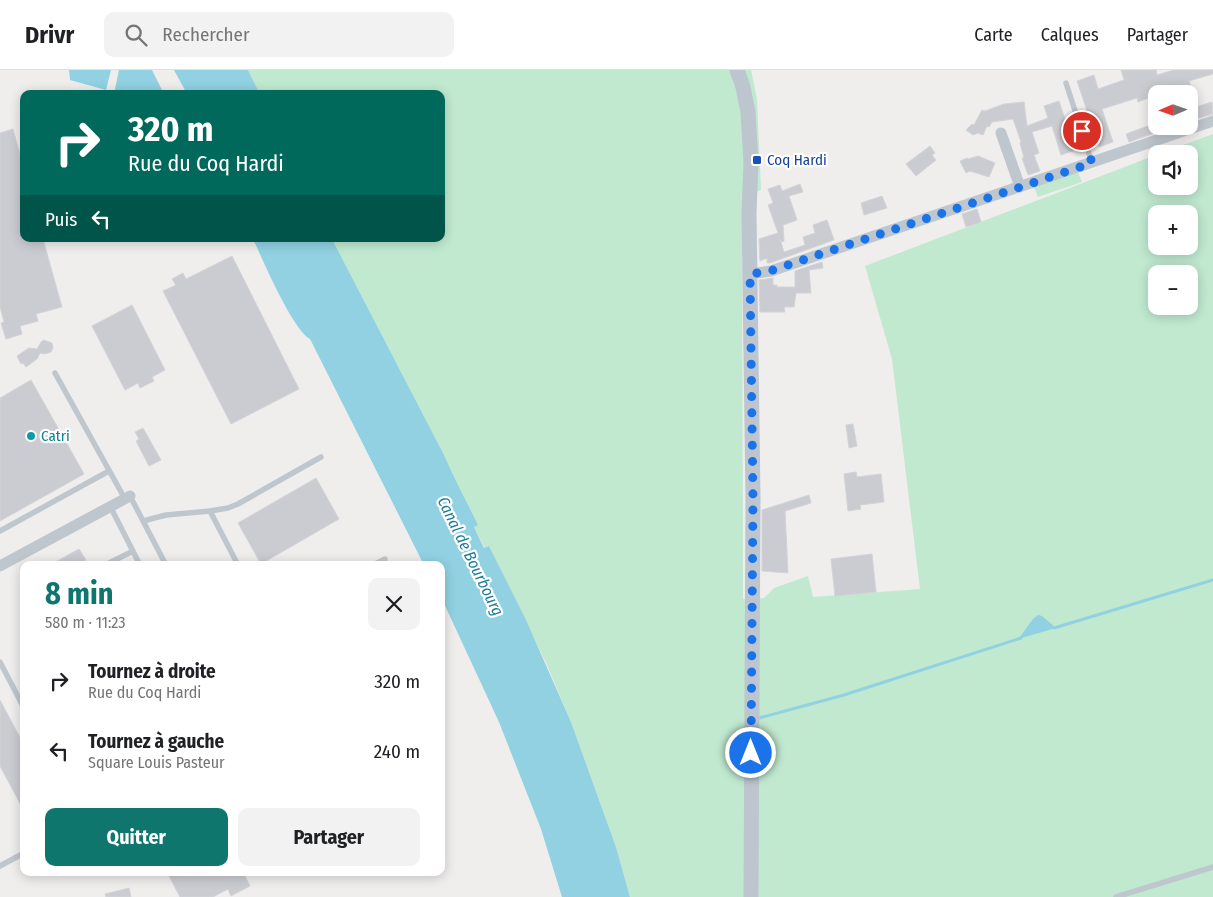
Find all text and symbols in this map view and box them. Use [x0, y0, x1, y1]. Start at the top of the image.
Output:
search box [104, 12, 454, 57]
text: Drivr [25, 21, 74, 49]
icon: search [122, 21, 150, 49]
text: Rechercher [162, 23, 250, 46]
text: Carte [974, 24, 1013, 46]
text: Calques [1041, 24, 1099, 46]
text: Partager [1127, 24, 1188, 46]
north arrow [1148, 85, 1198, 135]
map controls [1148, 85, 1198, 315]
text: 320 m [128, 108, 214, 150]
icon: right [45, 110, 110, 175]
pin [1061, 110, 1103, 152]
icon: arrive [1068, 117, 1096, 145]
button: sound [1148, 145, 1198, 195]
text: Rue du Coq Hardi [128, 150, 284, 177]
place label: Coq Hardi [767, 151, 827, 169]
marker: Coq Hardi [751, 154, 763, 166]
icon: left [87, 205, 115, 233]
button: + [1148, 205, 1198, 255]
text: Puis [45, 208, 77, 231]
button: − [1148, 265, 1198, 315]
place label: Catri [41, 427, 70, 445]
marker: Catri [25, 430, 37, 442]
water label: Canal de Bourbourg [434, 494, 508, 619]
text: 8 min [45, 576, 113, 612]
button: close [368, 578, 420, 630]
text: 580 m · 11:23 [45, 613, 126, 632]
text: Tournez à droite [88, 660, 216, 683]
icon: right [45, 667, 73, 695]
text: 320 m [374, 670, 420, 693]
text: Rue du Coq Hardi [88, 683, 201, 702]
position arrow [724, 726, 776, 778]
text: Tournez à gauche [88, 730, 224, 753]
icon: left [45, 737, 73, 765]
text: 240 m [374, 740, 420, 763]
text: Square Louis Pasteur [88, 753, 225, 772]
button: Quitter [45, 808, 228, 866]
button: Partager [238, 808, 420, 866]

